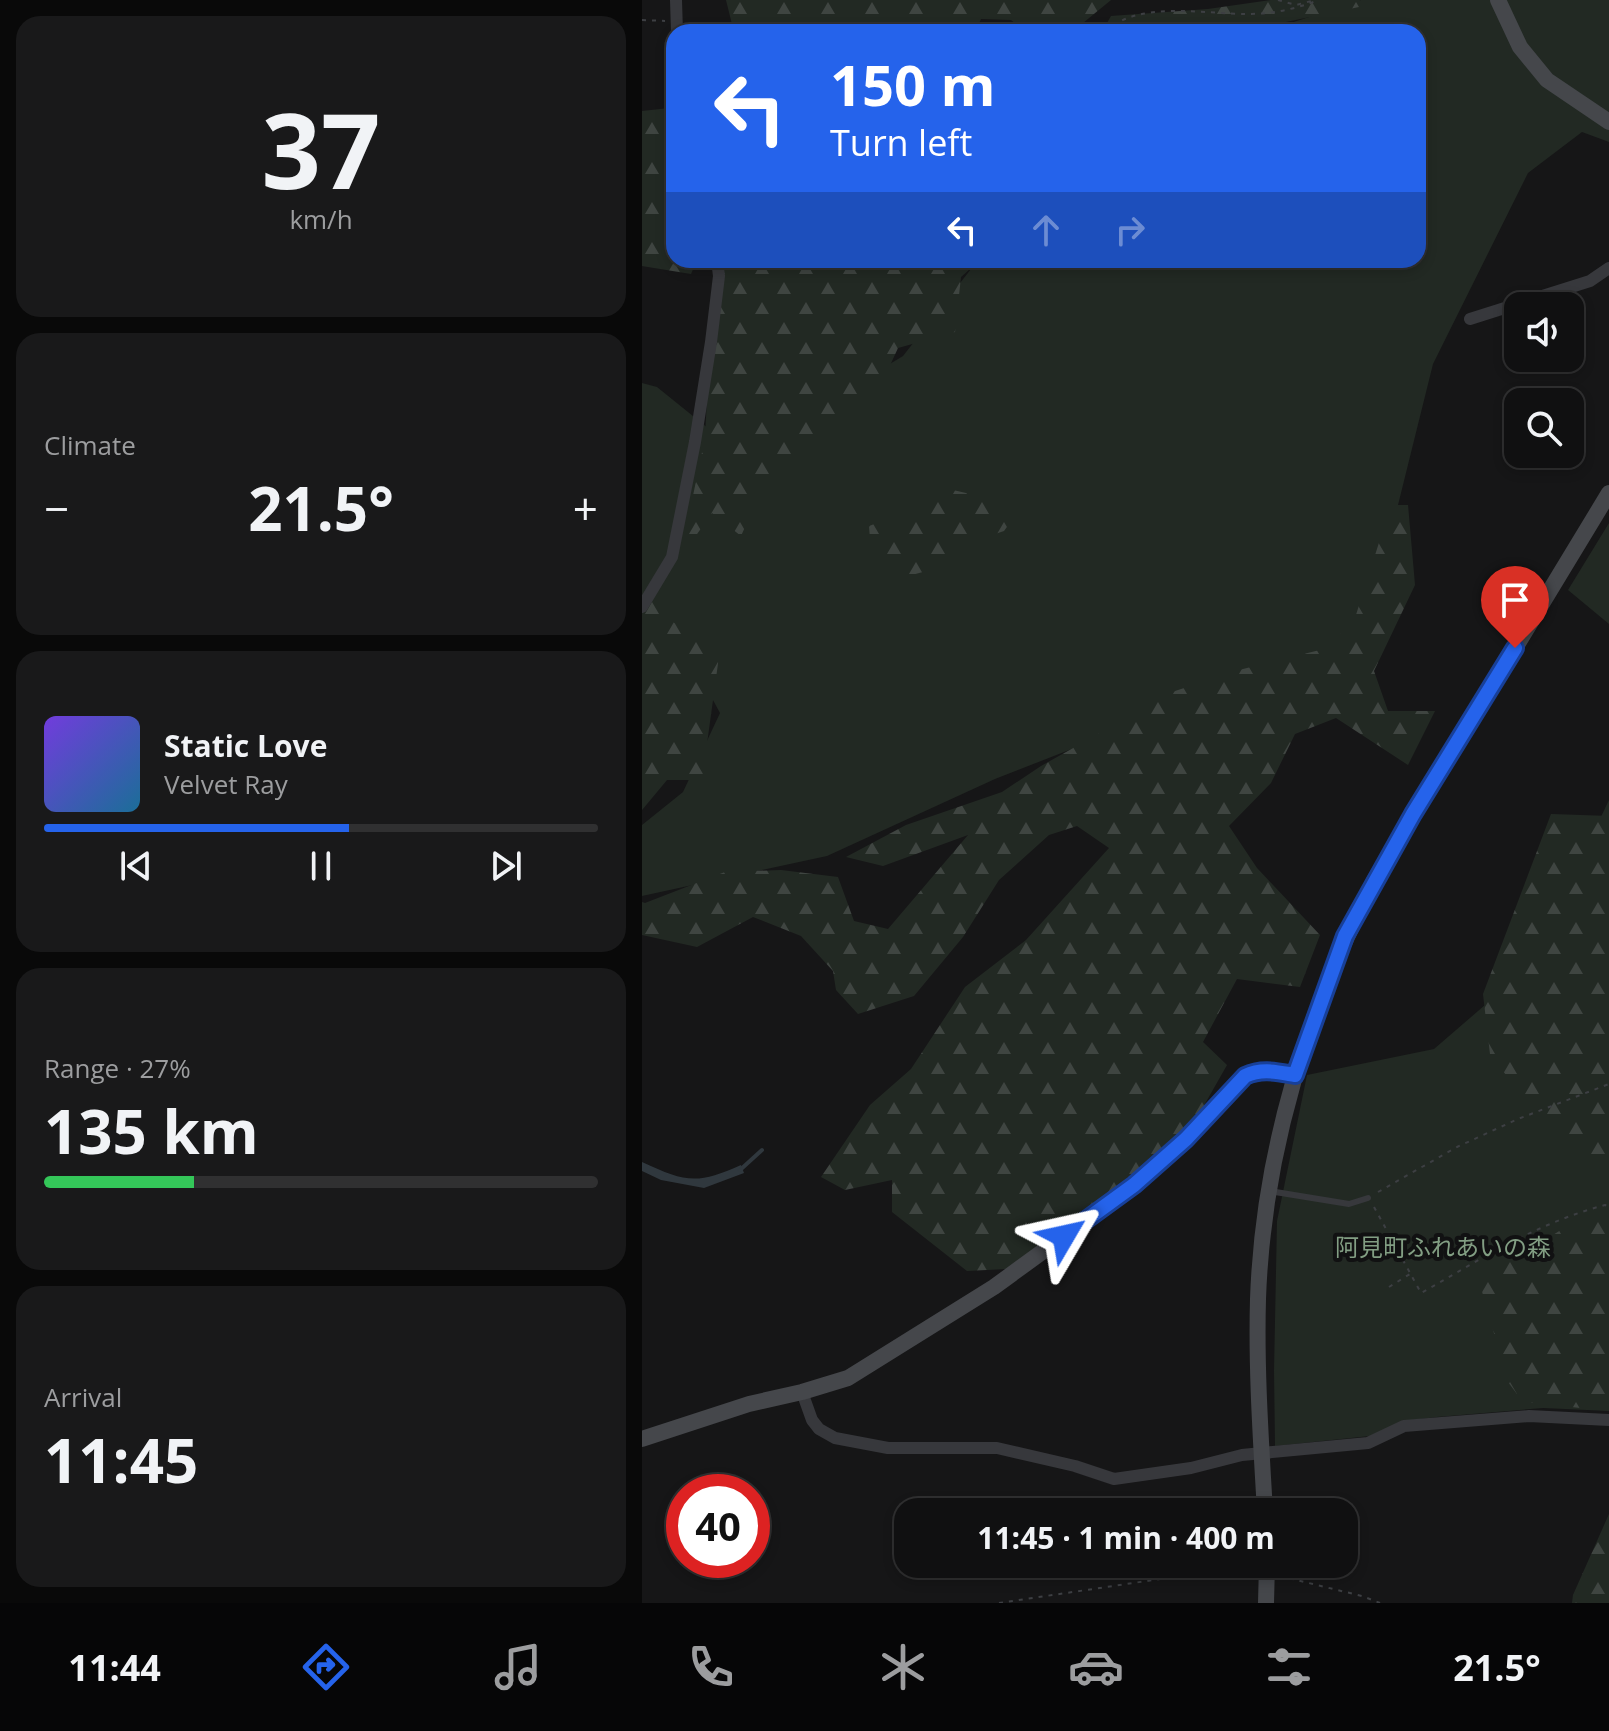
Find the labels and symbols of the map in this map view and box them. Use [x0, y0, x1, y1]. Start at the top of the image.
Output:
pin [1481, 566, 1549, 648]
position arrow [1022, 1194, 1106, 1278]
park label: 阿見町ふれあいの森 [1335, 1230, 1551, 1263]
speed limit sign: 40 [666, 1474, 770, 1578]

